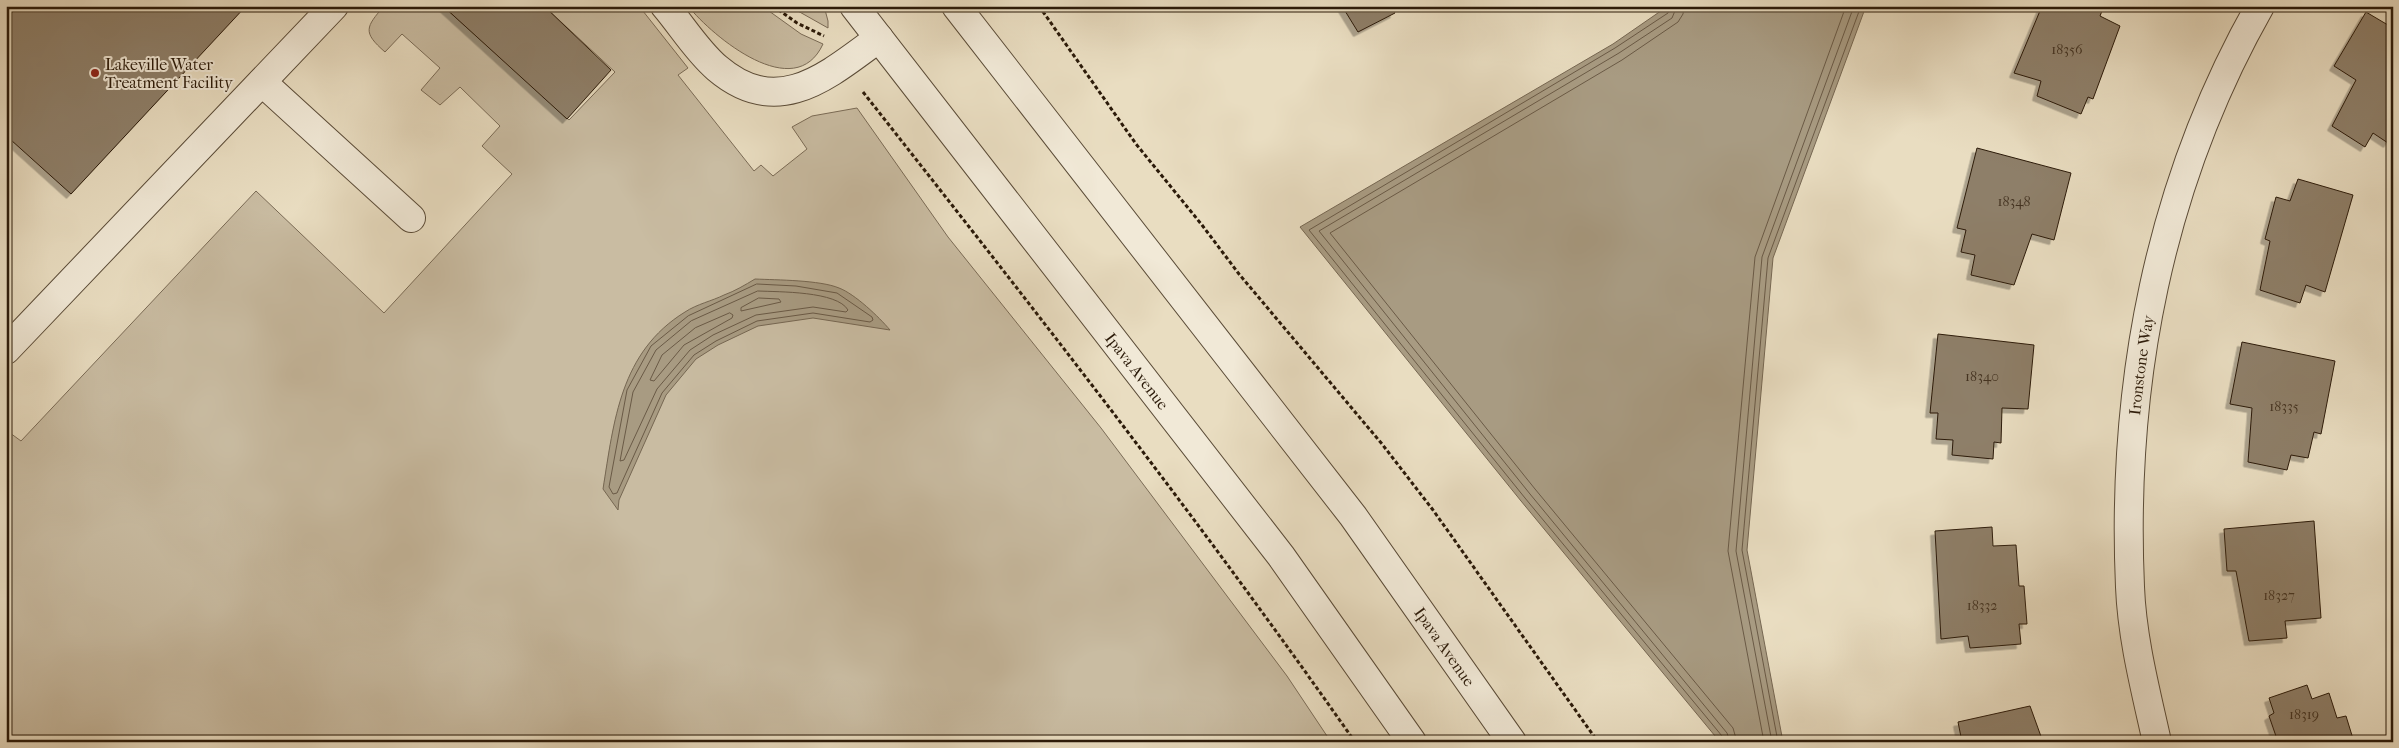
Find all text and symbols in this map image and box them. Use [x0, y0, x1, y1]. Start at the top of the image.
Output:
house number: 18356 [2051, 41, 2083, 58]
place label: Lakeville Water Treatment Facility [105, 55, 233, 92]
marker: Lakeville Water Treatment Facility [89, 67, 101, 79]
house number: 18348 [1997, 193, 2031, 210]
street label: Ironstone Way [2125, 313, 2157, 416]
street label: Ipava Avenue [1102, 329, 1173, 413]
house number: 18340 [1965, 368, 1999, 385]
house number: 18335 [2269, 398, 2299, 415]
house number: 18327 [2263, 587, 2295, 604]
house number: 18332 [1967, 597, 1997, 614]
street label: Ipava Avenue [1411, 603, 1479, 690]
house number: 18319 [2289, 706, 2319, 723]

